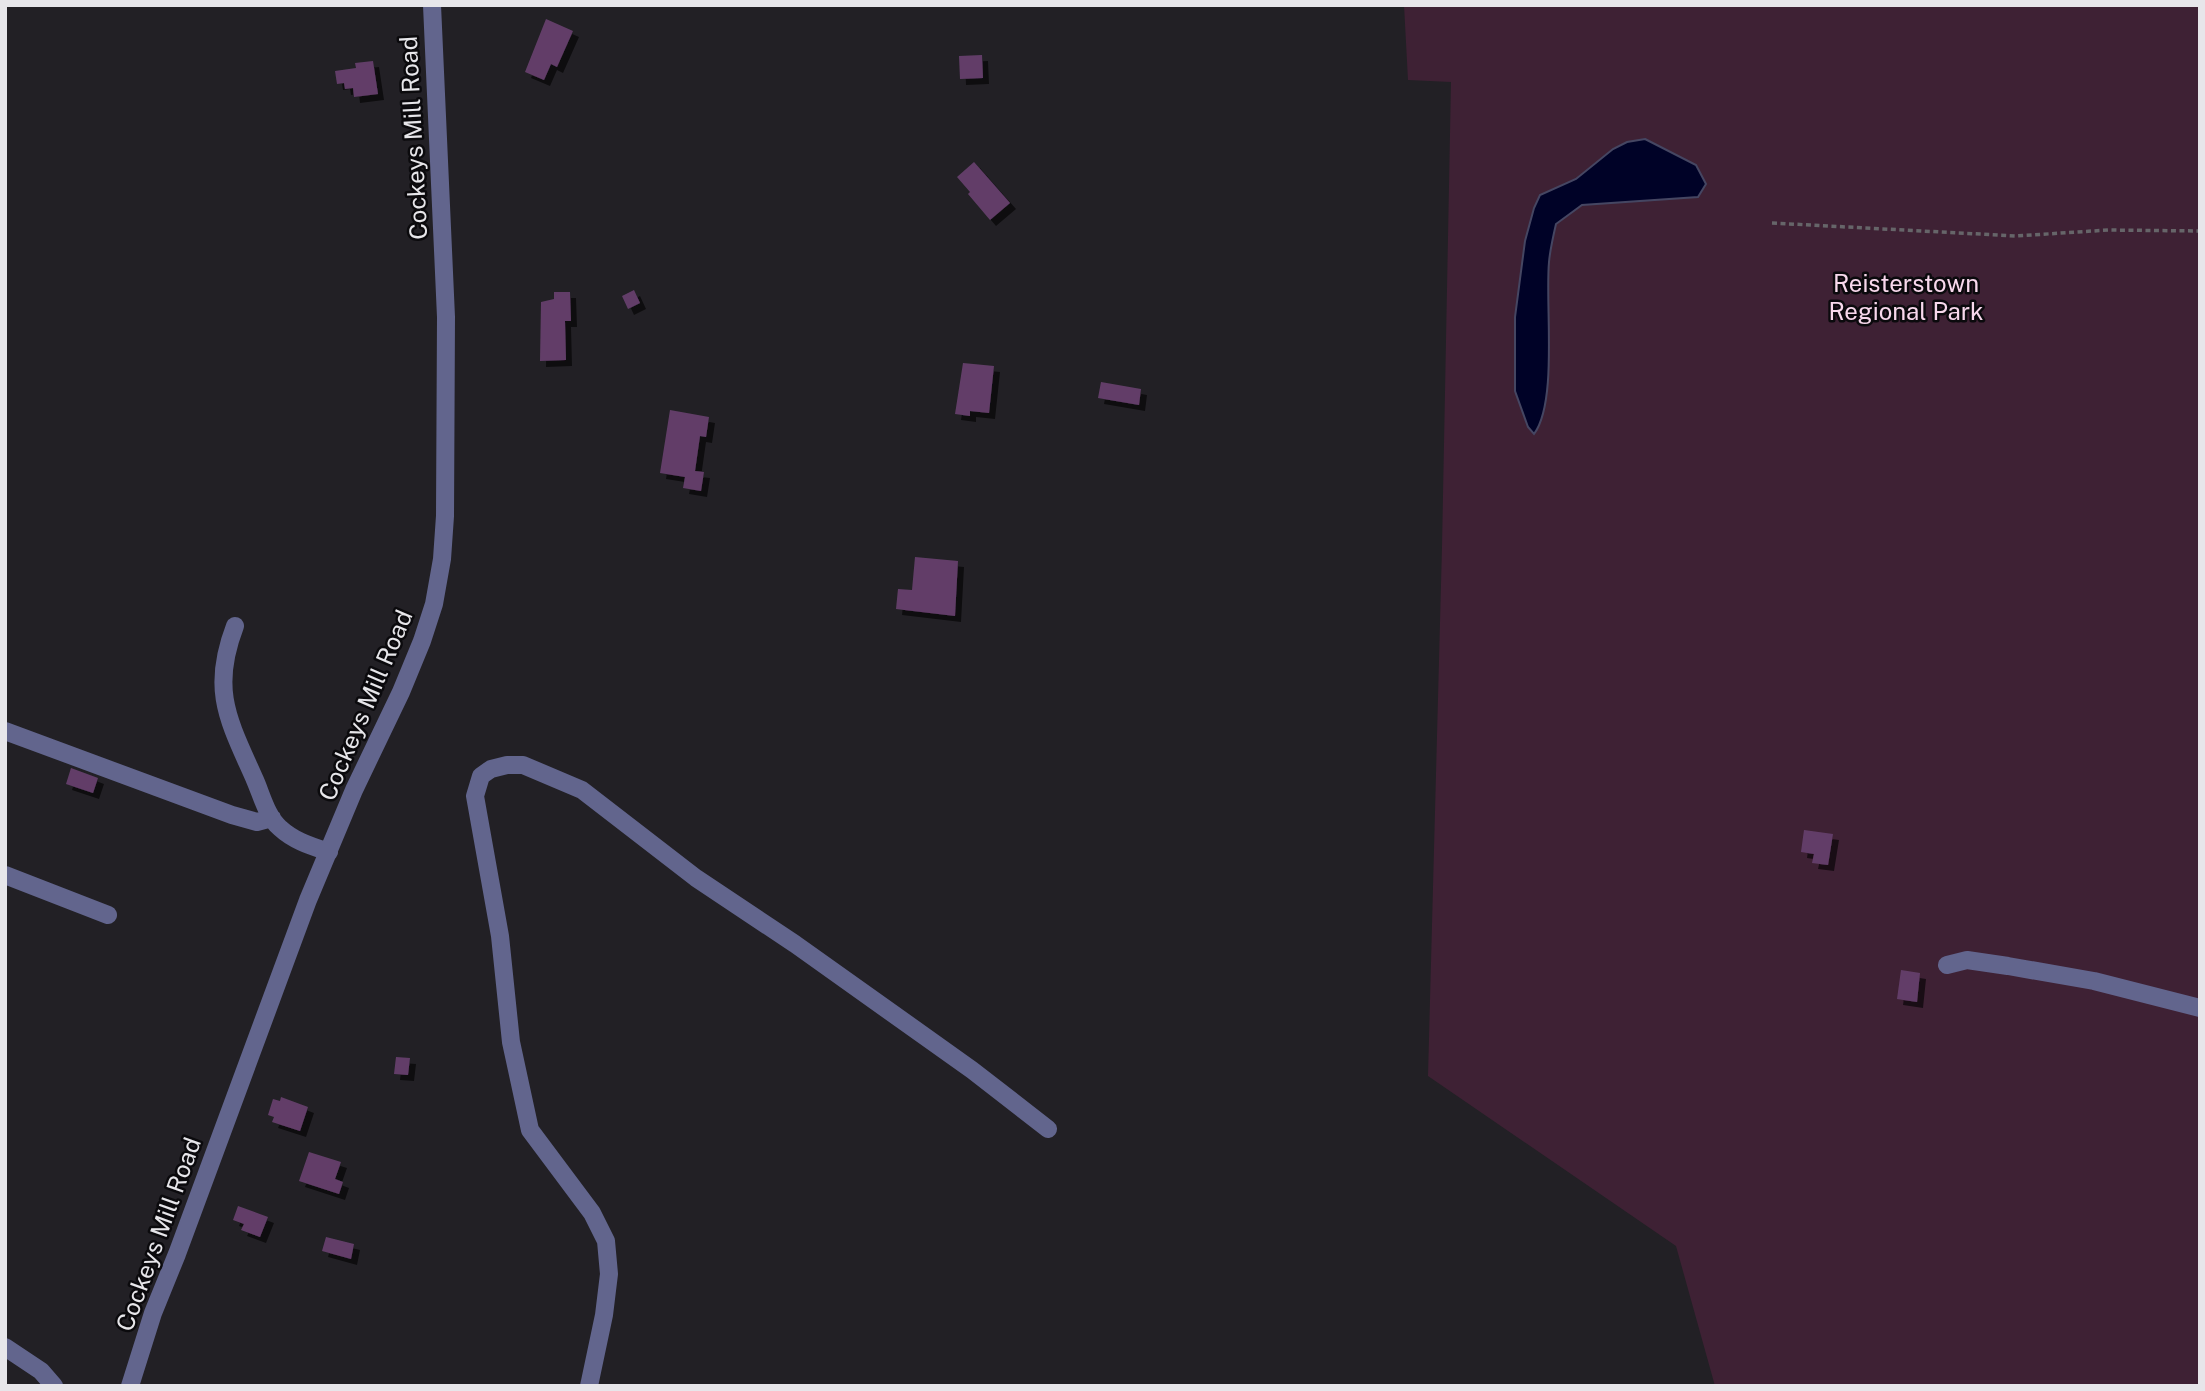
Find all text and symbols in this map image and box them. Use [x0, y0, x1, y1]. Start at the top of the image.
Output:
street label: Cockeys Mill Road [394, 35, 432, 241]
park label: Reisterstown Regional Park [1828, 269, 1984, 325]
street label: Cockeys Mill Road [312, 606, 418, 804]
street label: Cockeys Mill Road [110, 1133, 206, 1335]

